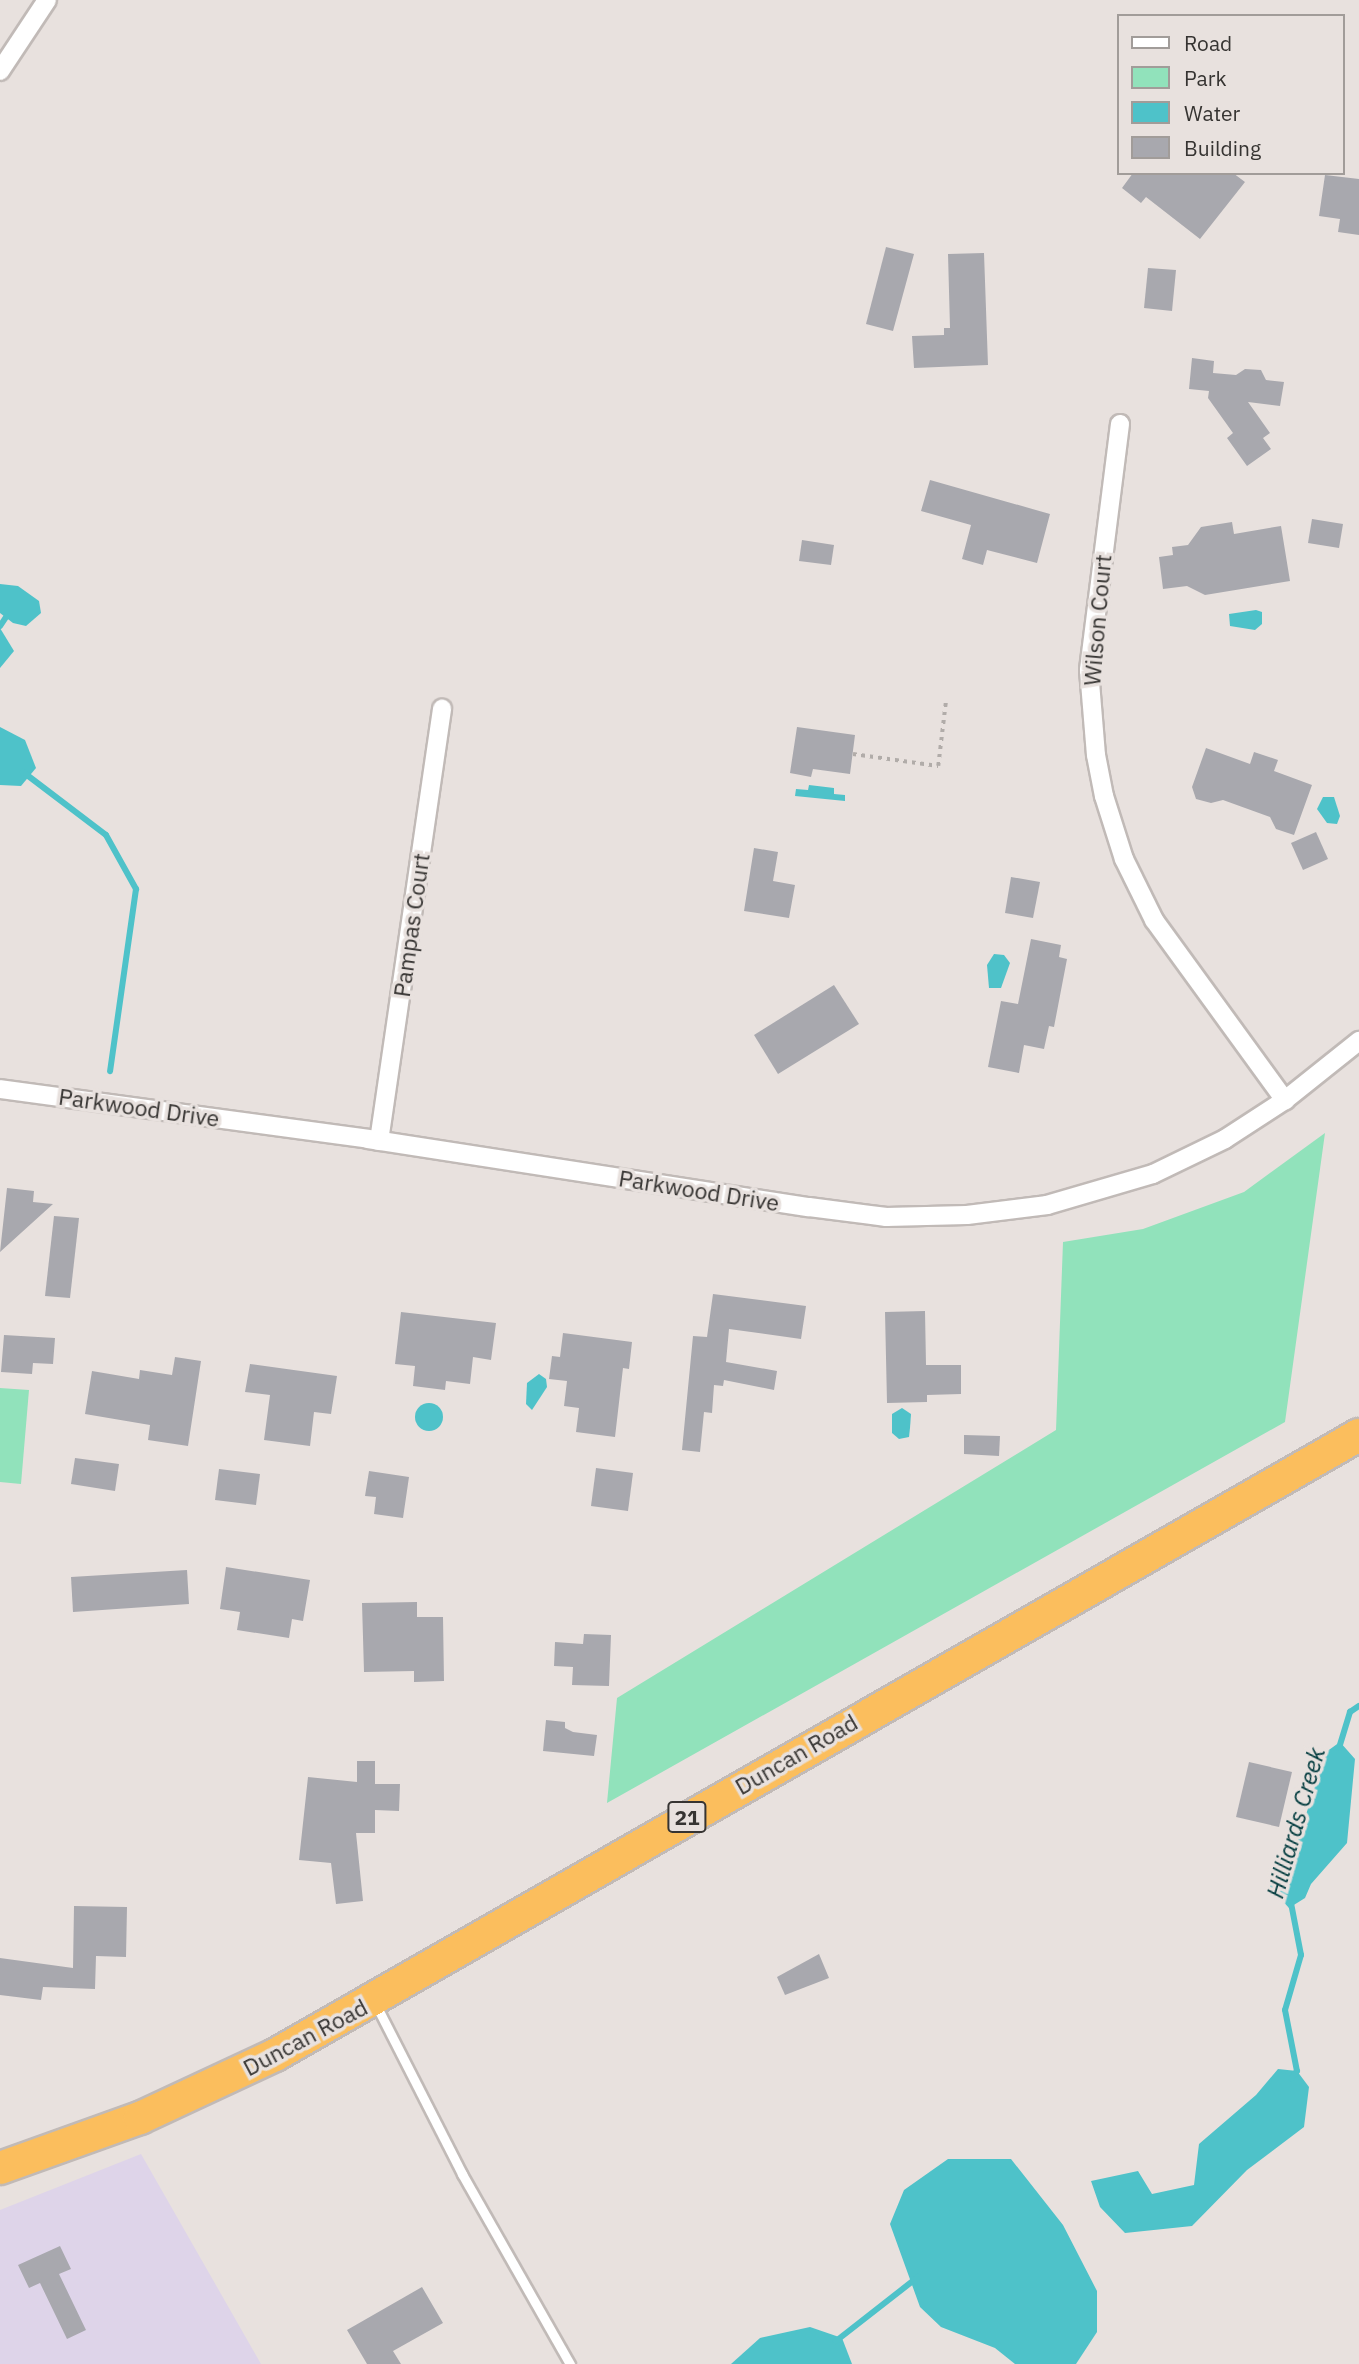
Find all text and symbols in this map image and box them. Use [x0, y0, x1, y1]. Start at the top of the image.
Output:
legend [1118, 14, 1345, 175]
text: Road [1184, 29, 1232, 57]
text: Park [1184, 64, 1227, 92]
text: Water [1184, 99, 1240, 127]
text: Building [1184, 134, 1261, 162]
street label: Wilson Court [1078, 553, 1116, 687]
street label: Pampas Court [387, 851, 435, 999]
street label: Parkwood Drive [57, 1082, 221, 1132]
street label: Parkwood Drive [617, 1164, 781, 1216]
street label: Duncan Road [730, 1708, 862, 1800]
water label: Hilliards Creek [1261, 1744, 1331, 1902]
road number: 21 [666, 1800, 708, 1834]
street label: Duncan Road [238, 1993, 372, 2081]

